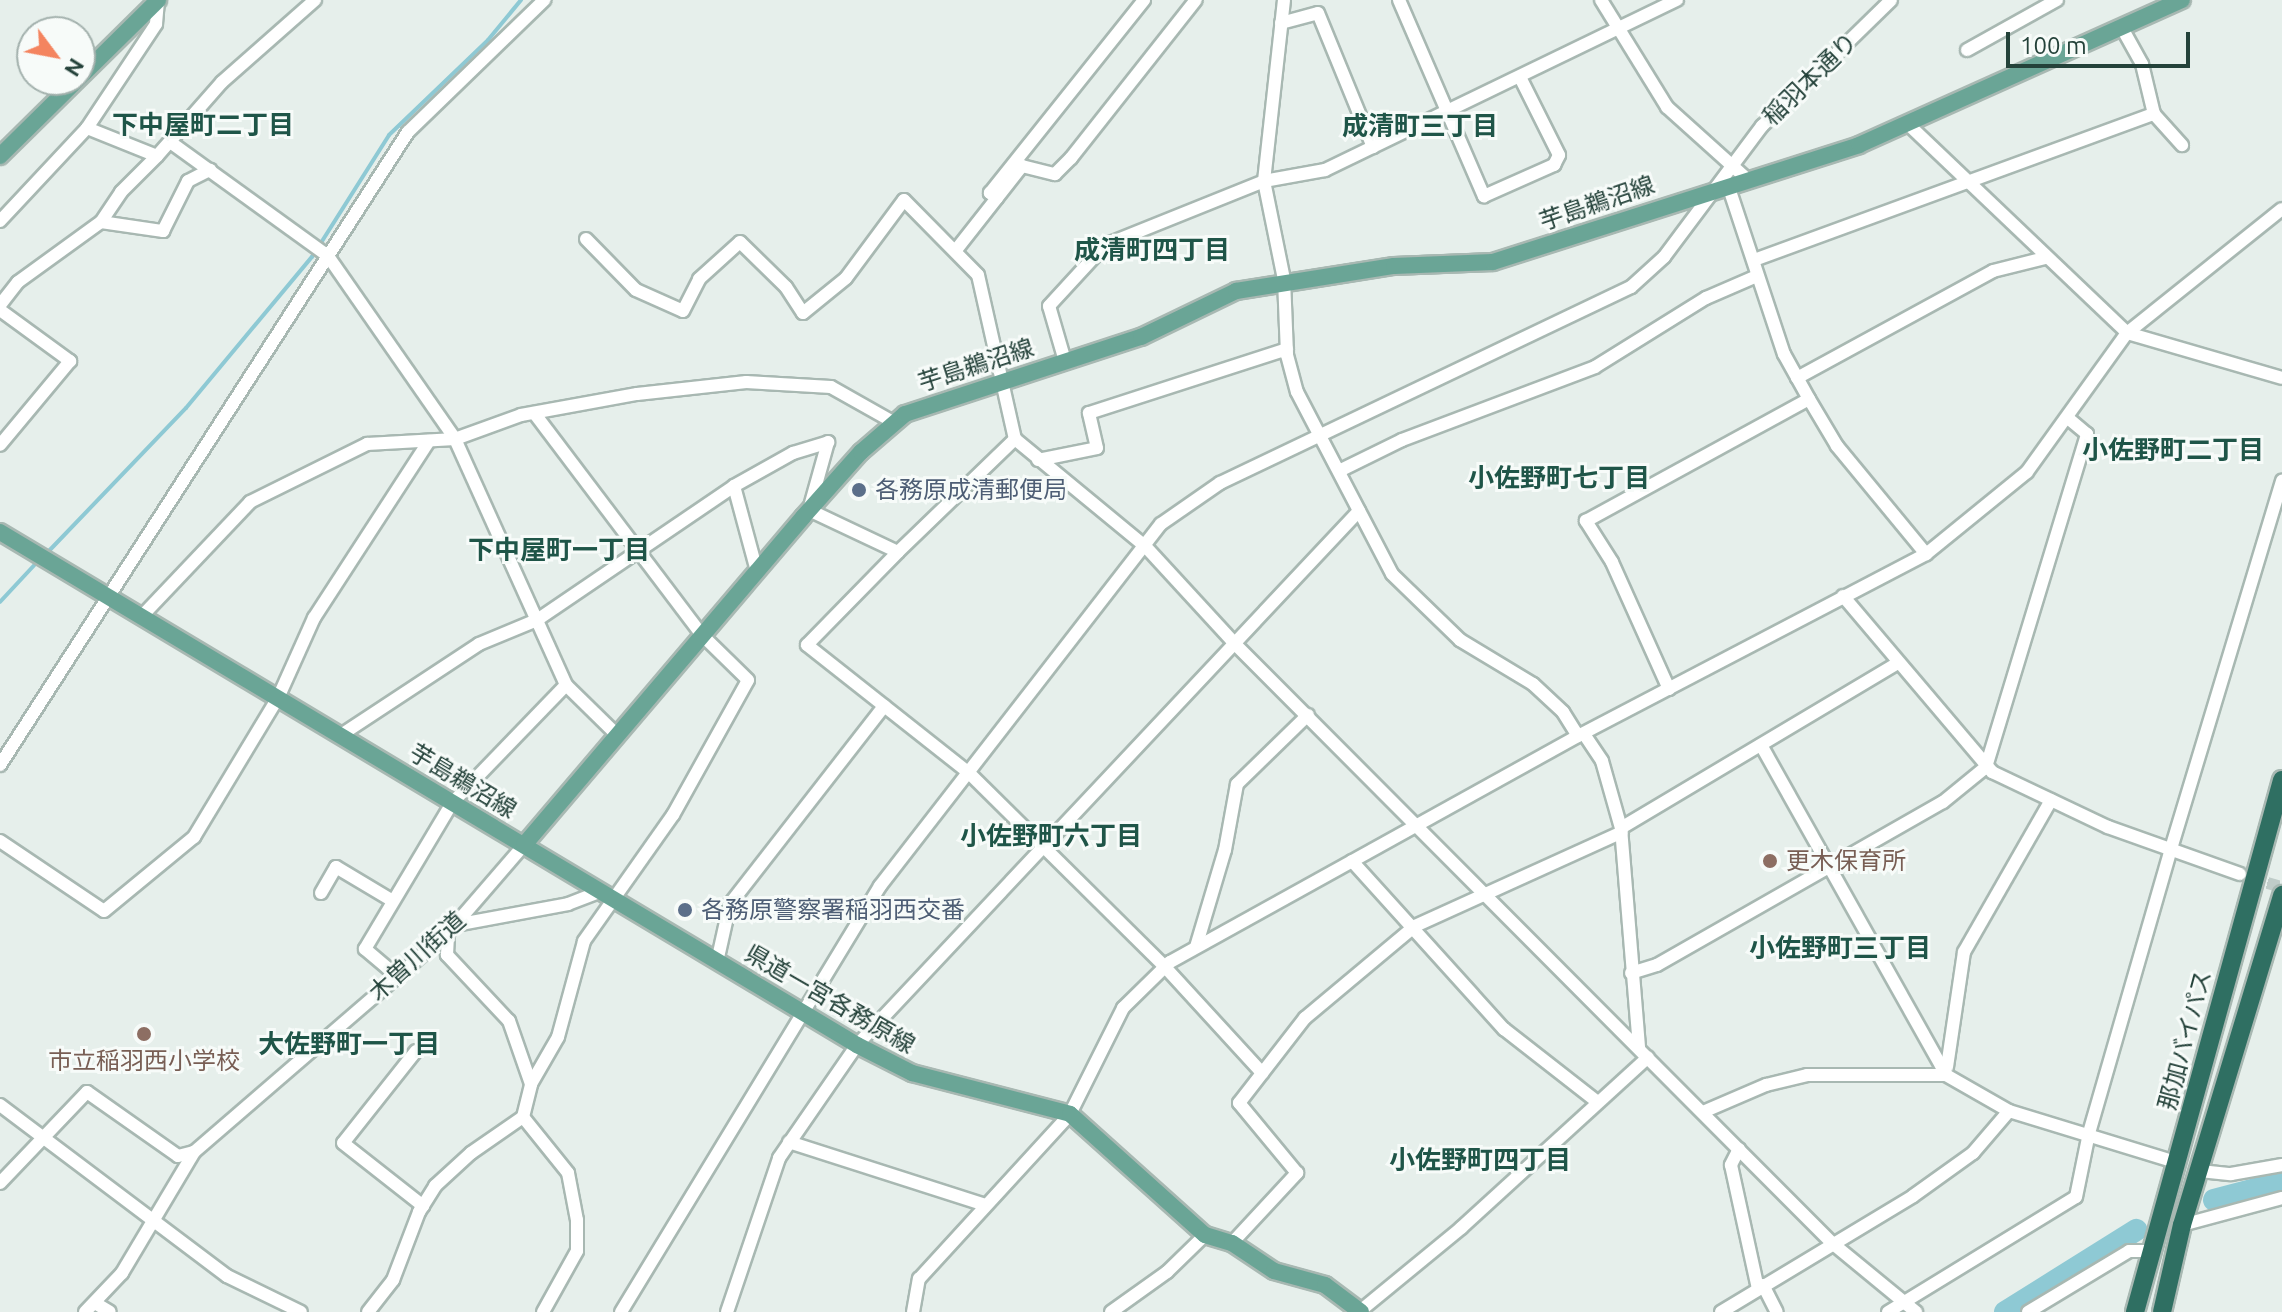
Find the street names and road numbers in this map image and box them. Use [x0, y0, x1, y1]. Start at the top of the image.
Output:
street label: 稲羽本通り [1757, 27, 1863, 131]
street label: 芋島鵜沼線 [1536, 170, 1658, 236]
street label: 芋島鵜沼線 [914, 333, 1038, 397]
street label: 芋島鵜沼線 [404, 738, 522, 824]
street label: 木曽川街道 [363, 905, 471, 1007]
street label: 県道一宮各務原線 [740, 939, 920, 1059]
street label: 那加バイパス [2152, 967, 2218, 1113]

